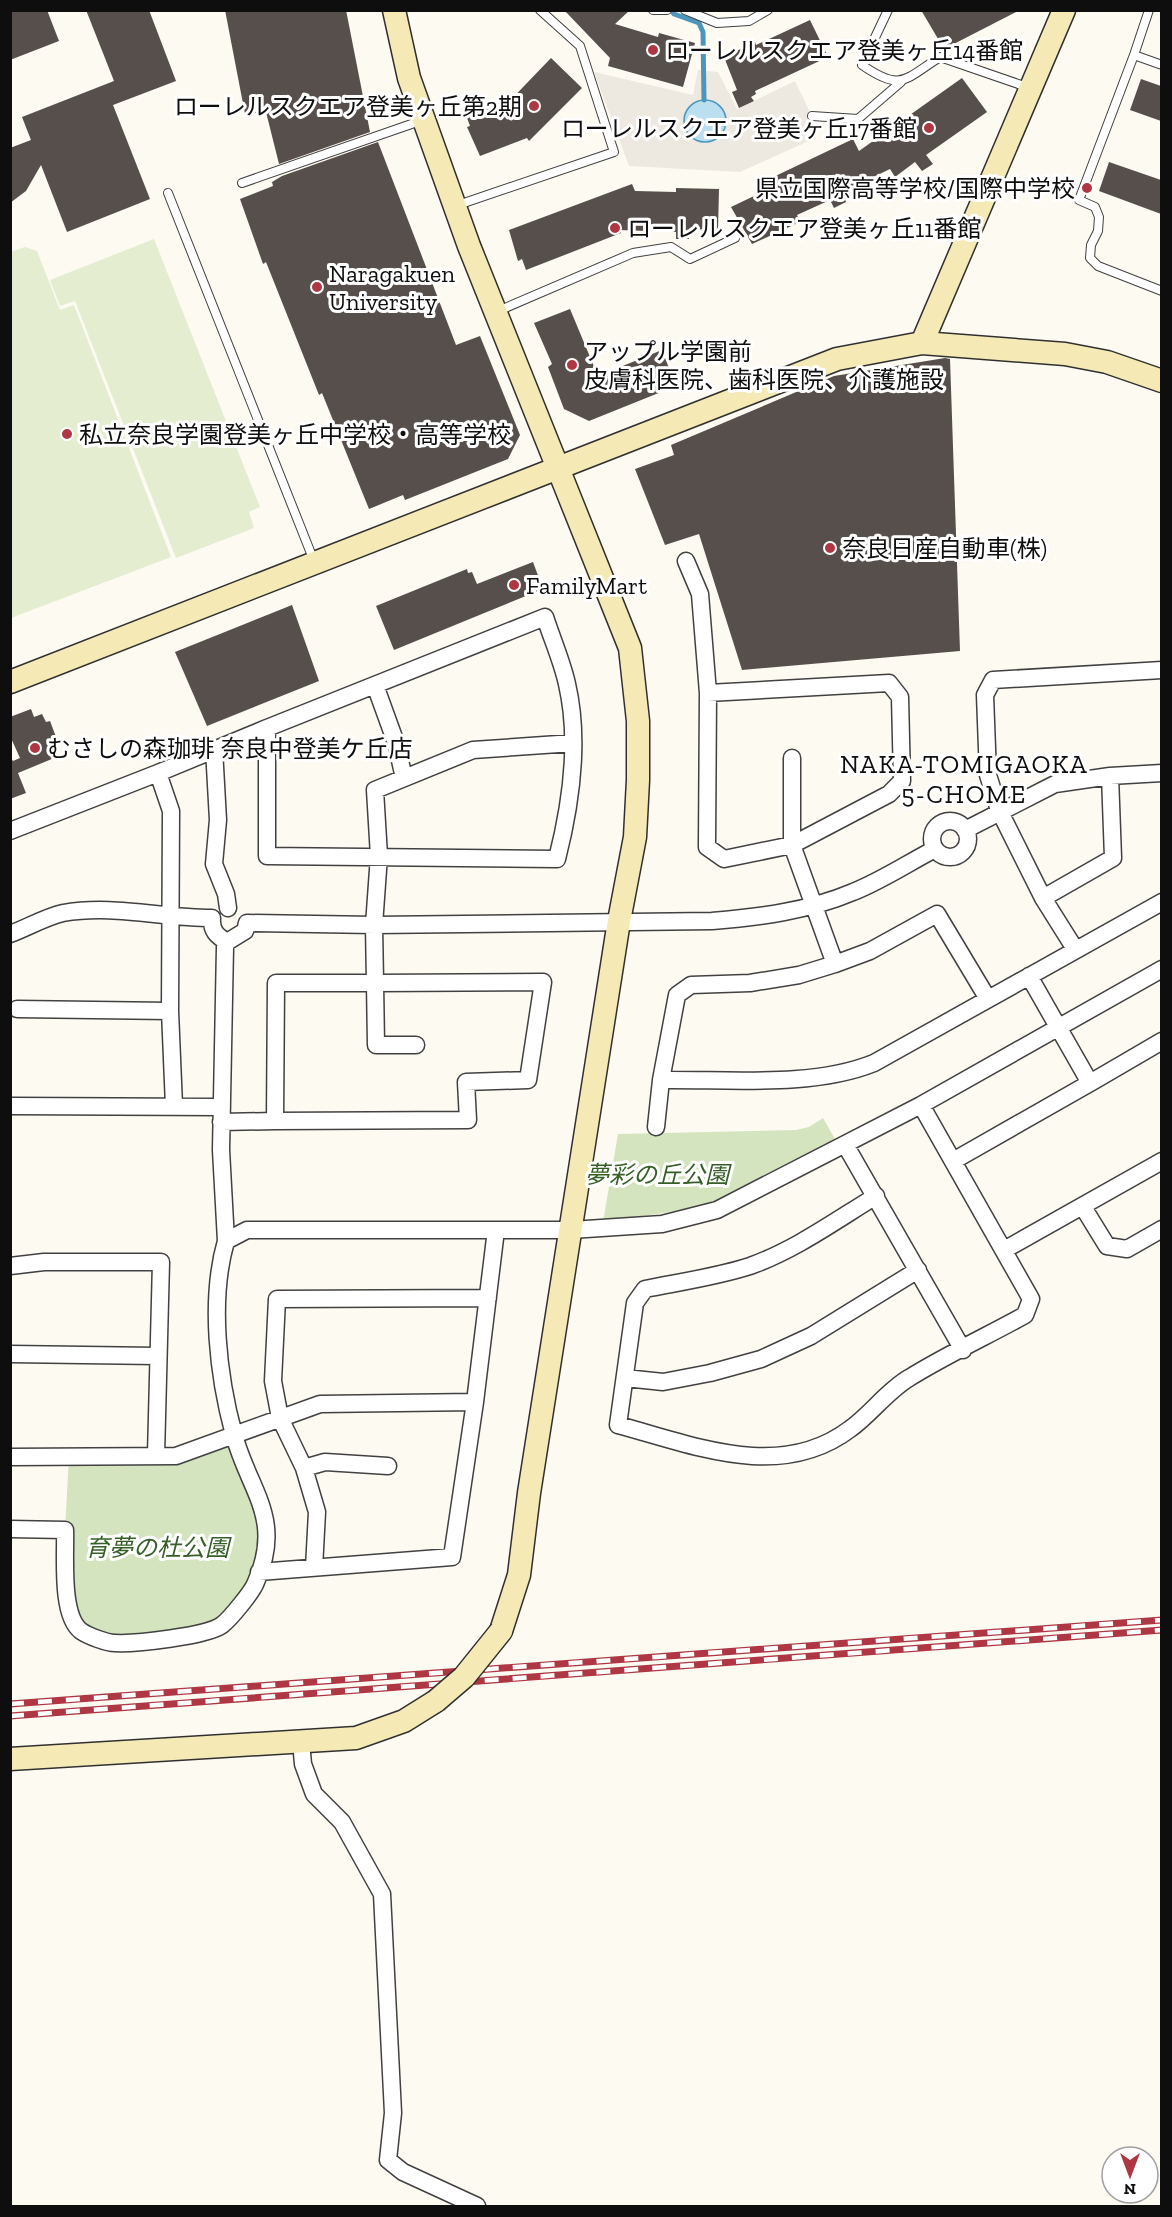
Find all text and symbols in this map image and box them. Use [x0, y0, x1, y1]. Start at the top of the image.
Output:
place label: ローレルスクエア登美ヶ丘14番館 [665, 36, 1023, 65]
marker: ローレルスクエア登美ヶ丘14番館 [646, 43, 660, 57]
place label: ローレルスクエア登美ヶ丘第2期 [174, 92, 522, 121]
marker: ローレルスクエア登美ヶ丘第2期 [527, 99, 541, 113]
place label: ローレルスクエア登美ヶ丘17番館 [561, 114, 917, 143]
marker: ローレルスクエア登美ヶ丘17番館 [922, 121, 936, 135]
place label: 県立国際高等学校/国際中学校 [755, 174, 1075, 203]
marker: 県立国際高等学校/国際中学校 [1080, 181, 1094, 195]
place label: ローレルスクエア登美ヶ丘11番館 [627, 214, 981, 243]
marker: ローレルスクエア登美ヶ丘11番館 [608, 221, 622, 235]
place label: Naragakuen University [329, 259, 455, 316]
marker: Naragakuen University [310, 280, 324, 294]
place label: アップル学園前 皮膚科医院、歯科医院、介護施設 [584, 337, 944, 394]
marker: アップル学園前 皮膚科医院、歯科医院、介護施設 [565, 358, 579, 372]
place label: 私立奈良学園登美ヶ丘中学校・高等学校 [79, 420, 511, 449]
marker: 私立奈良学園登美ヶ丘中学校・高等学校 [60, 427, 74, 441]
place label: 奈良日産自動車(株) [842, 534, 1047, 563]
marker: 奈良日産自動車(株) [823, 541, 837, 555]
place label: FamilyMart [526, 571, 647, 600]
marker: FamilyMart [507, 578, 521, 592]
place label: むさしの森珈琲 奈良中登美ケ丘店 [47, 734, 412, 763]
marker: むさしの森珈琲 奈良中登美ケ丘店 [28, 741, 42, 755]
district label: NAKA-TOMIGAOKA 5-CHOME [840, 748, 1088, 810]
park label: 夢彩の丘公園 [585, 1160, 732, 1189]
park label: 育夢の杜公園 [85, 1533, 232, 1562]
north arrow [1100, 2145, 1160, 2205]
text: N [1124, 2180, 1136, 2199]

